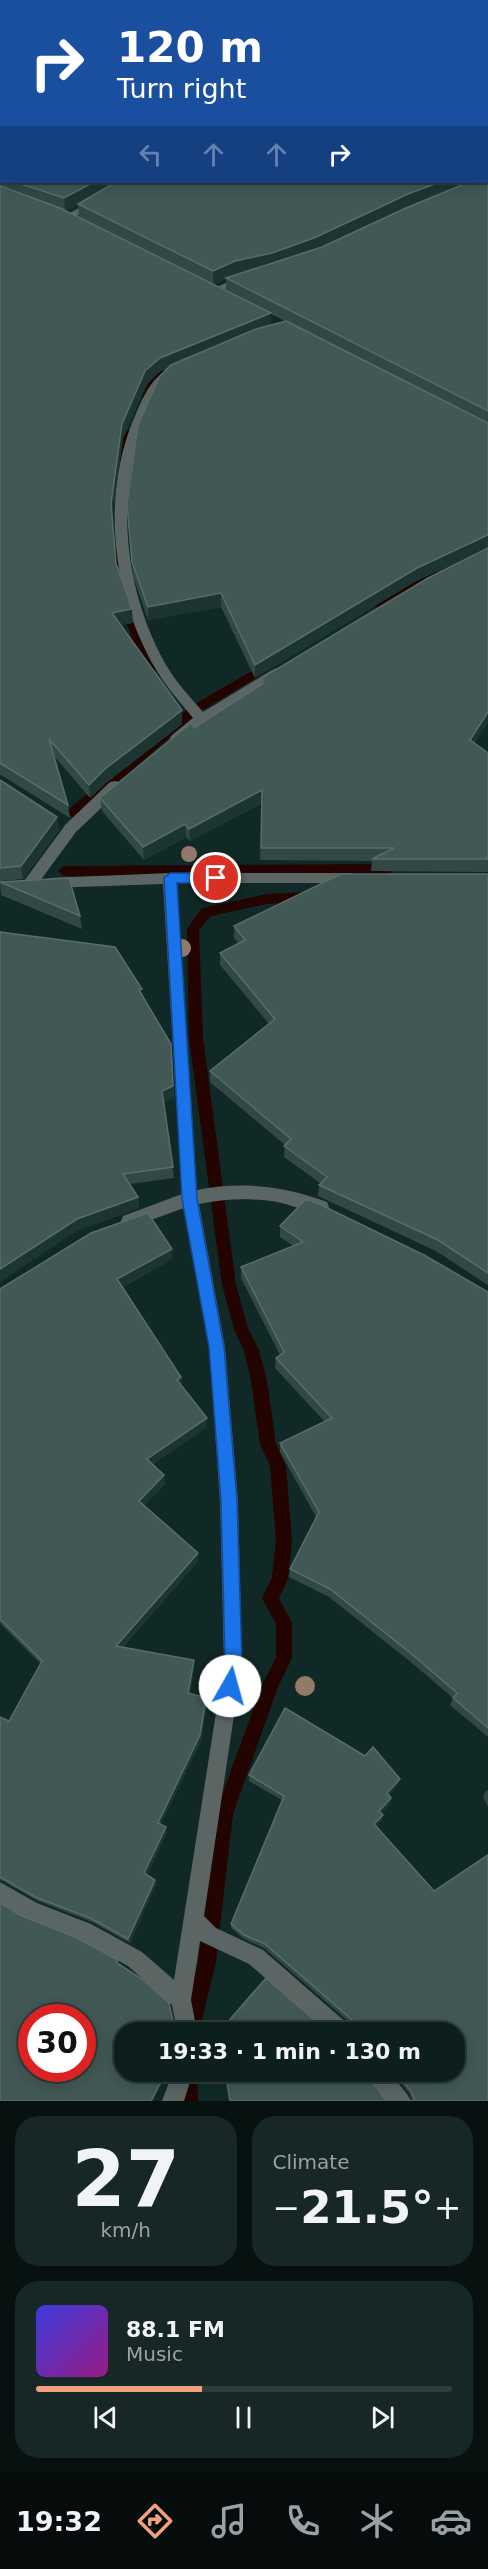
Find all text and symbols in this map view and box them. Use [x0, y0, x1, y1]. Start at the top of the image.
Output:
text: 120 m [117, 23, 263, 72]
icon: right [18, 24, 96, 102]
text: Turn right [117, 73, 246, 104]
icon: left [134, 138, 167, 171]
icon: ahead [197, 138, 230, 171]
icon: ahead [260, 138, 293, 171]
icon: right [323, 138, 356, 171]
pin [190, 852, 241, 903]
icon: arrive [199, 861, 232, 894]
position arrow [198, 1654, 262, 1718]
speed limit sign: 30 [18, 2004, 96, 2082]
text: 19:33 · 1 min · 130 m [158, 2039, 421, 2064]
text: 27 [71, 2134, 180, 2224]
text: Climate [273, 2150, 349, 2174]
text: 21.5° [300, 2181, 434, 2234]
text: − [273, 2188, 300, 2227]
text: + [434, 2188, 461, 2227]
text: km/h [101, 2218, 151, 2242]
text: 88.1 FM [126, 2317, 225, 2342]
text: Music [126, 2342, 183, 2366]
icon: previous [89, 2401, 122, 2434]
icon: pause [227, 2401, 260, 2434]
icon: next [366, 2401, 399, 2434]
icon: directions [134, 2500, 176, 2542]
icon: music [208, 2500, 250, 2542]
icon: phone [282, 2500, 324, 2542]
icon: climate [356, 2500, 398, 2542]
icon: car [430, 2500, 472, 2542]
text: 19:32 [16, 2506, 102, 2537]

